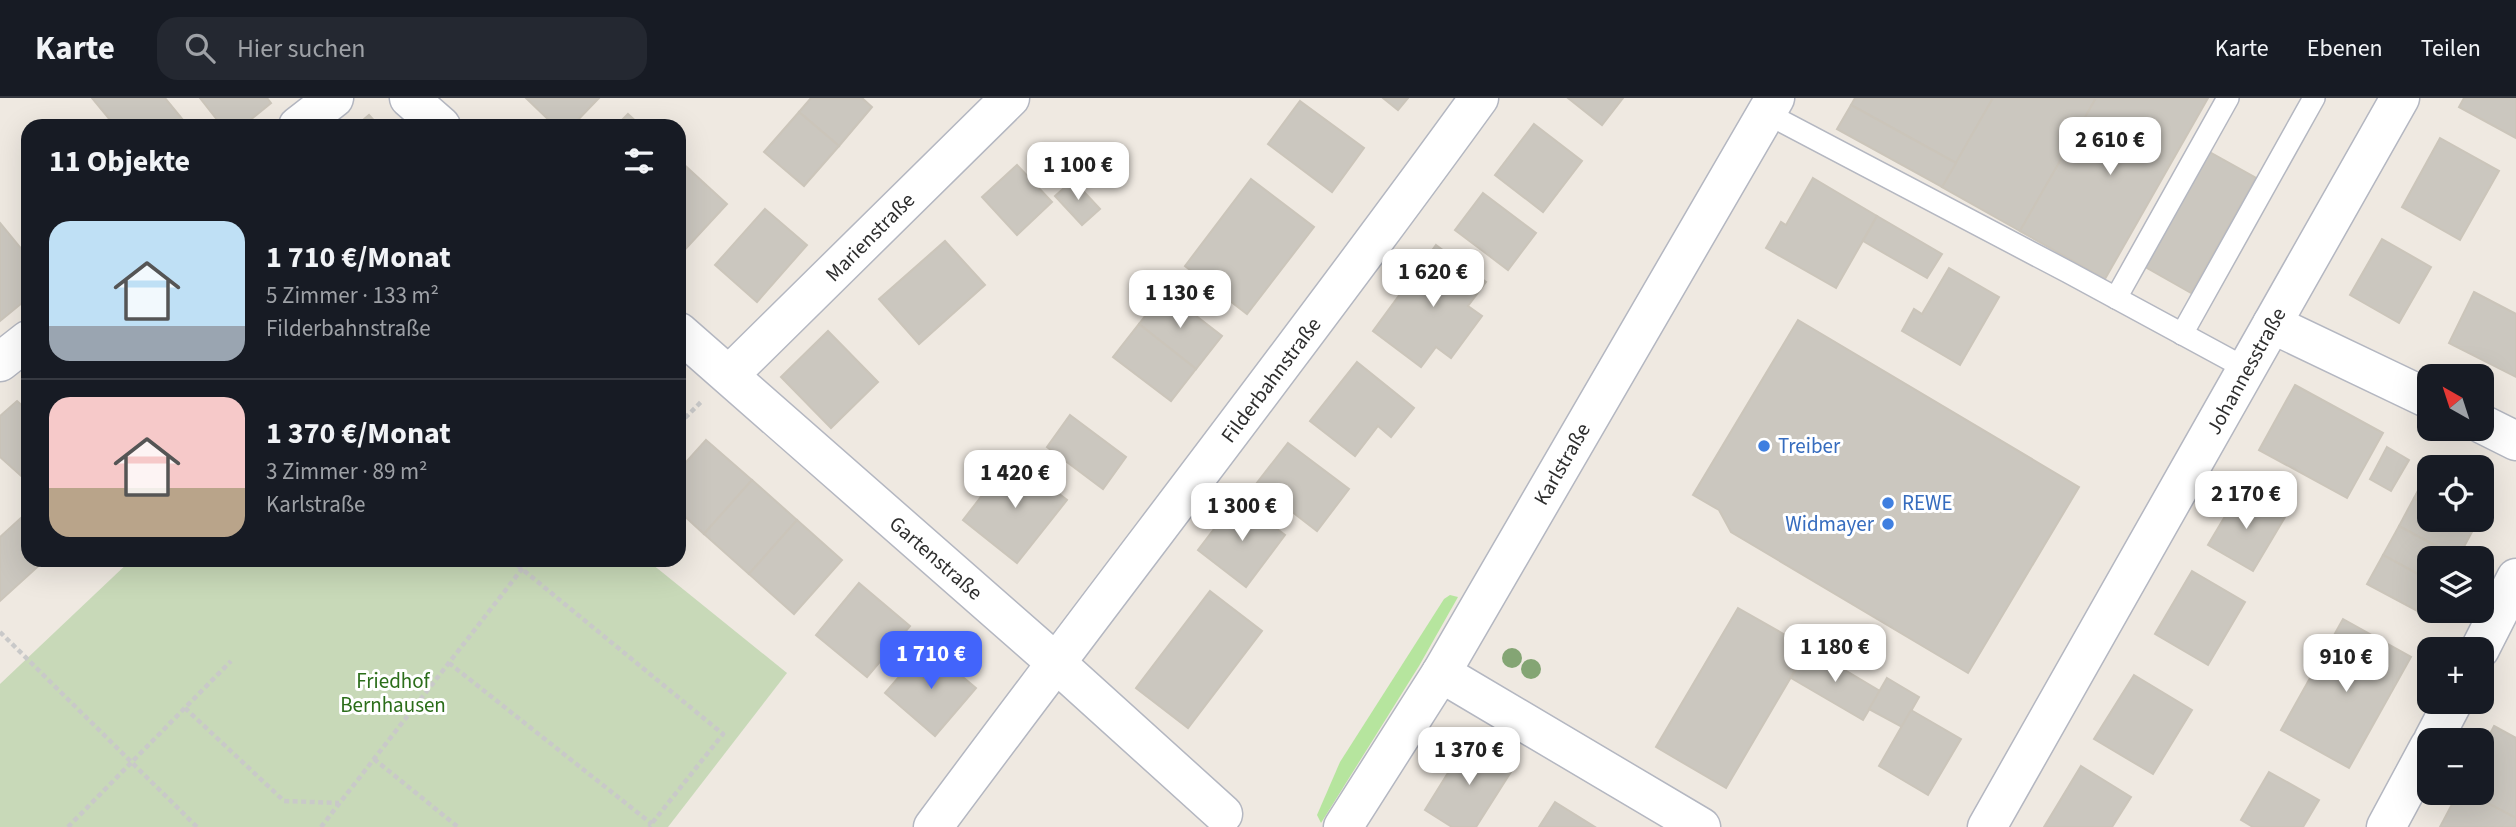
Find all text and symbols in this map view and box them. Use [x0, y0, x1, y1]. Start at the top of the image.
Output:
search box [157, 17, 647, 80]
text: Karte [35, 25, 115, 72]
icon: search [181, 29, 219, 67]
text: Hier suchen [237, 30, 366, 67]
text: Karte [2215, 31, 2269, 66]
text: Ebenen [2307, 31, 2383, 66]
text: Teilen [2421, 31, 2481, 66]
pin: 2 610 € [2045, 118, 2175, 177]
text: 2 610 € [2075, 123, 2145, 156]
text: 11 Objekte [49, 140, 190, 183]
icon: filters [620, 142, 658, 180]
pin: 1 100 € [1013, 142, 1143, 202]
text: 1 100 € [1043, 148, 1113, 181]
street label: Marienstraße [819, 186, 921, 288]
text: 1 710 €/Monat [266, 236, 451, 279]
icon: home [105, 249, 189, 333]
pin: 1 620 € [1368, 250, 1498, 309]
text: 1 620 € [1398, 255, 1468, 288]
pin: 1 130 € [1115, 271, 1245, 330]
text: 1 130 € [1145, 276, 1215, 309]
text: 5 Zimmer · 133 m² [266, 279, 439, 312]
street label: Johannesstraße [2199, 302, 2293, 440]
street label: Filderbahnstraße [1214, 311, 1328, 449]
text: Filderbahnstraße [266, 312, 431, 345]
north arrow [2417, 364, 2494, 441]
map controls [2417, 364, 2494, 805]
text: 1 370 €/Monat [266, 412, 451, 455]
street label: Karlstraße [1526, 417, 1598, 511]
icon: home [105, 425, 189, 509]
place label: Treiber [1778, 431, 1841, 461]
marker: Treiber [1756, 438, 1772, 454]
pin: 1 420 € [950, 450, 1080, 510]
text: 3 Zimmer · 89 m² [266, 455, 428, 488]
button: locate [2417, 455, 2494, 532]
text: 1 420 € [980, 456, 1050, 489]
pin: 2 170 € [2181, 472, 2311, 531]
text: 2 170 € [2211, 477, 2281, 510]
pin: 1 300 € [1177, 484, 1307, 543]
text: Karlstraße [266, 488, 365, 521]
place label: REWE [1902, 488, 1953, 518]
text: 1 300 € [1207, 489, 1277, 522]
marker: REWE [1880, 495, 1896, 511]
street label: Gartenstraße [883, 509, 989, 607]
place label: Widmayer [1785, 509, 1875, 539]
marker: Widmayer [1880, 516, 1896, 532]
button: layers [2417, 546, 2494, 623]
pin: 1 180 € [1770, 624, 1900, 684]
text: 1 180 € [1800, 630, 1870, 663]
pin: 1 710 € [866, 632, 996, 691]
pin: 910 € [2297, 634, 2395, 694]
text: 1 710 € [896, 637, 966, 670]
button: + [2417, 637, 2494, 714]
text: 910 € [2319, 640, 2373, 673]
park label: Friedhof Bernhausen [340, 666, 446, 720]
pin: 1 370 € [1404, 728, 1534, 787]
button: − [2417, 728, 2494, 805]
text: 1 370 € [1434, 733, 1504, 766]

